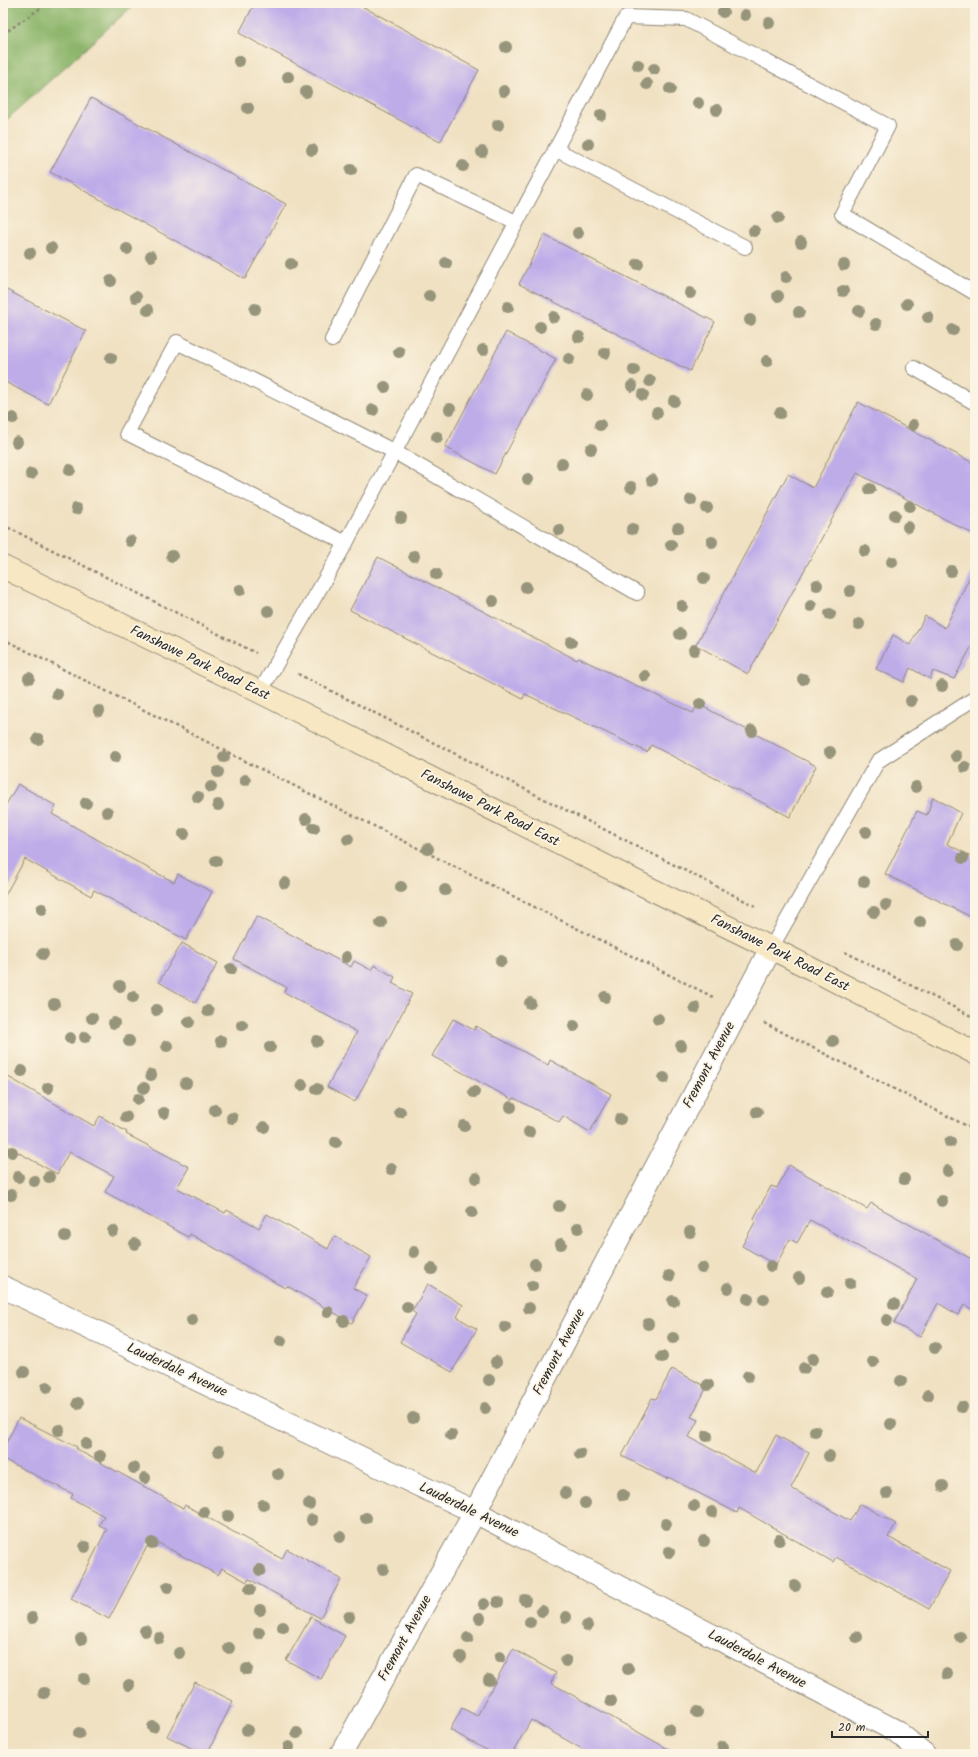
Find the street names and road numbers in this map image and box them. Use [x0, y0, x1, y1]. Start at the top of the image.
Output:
street label: Fanshawe Park Road East [126, 619, 274, 707]
street label: Fanshawe Park Road East [417, 763, 564, 853]
street label: Fanshawe Park Road East [707, 908, 854, 998]
street label: Fremont Avenue [677, 1017, 741, 1112]
street label: Fremont Avenue [527, 1304, 591, 1399]
street label: Lauderdale Avenue [123, 1337, 232, 1403]
street label: Lauderdale Avenue [415, 1476, 523, 1544]
street label: Fremont Avenue [372, 1590, 438, 1685]
street label: Lauderdale Avenue [704, 1624, 811, 1695]

